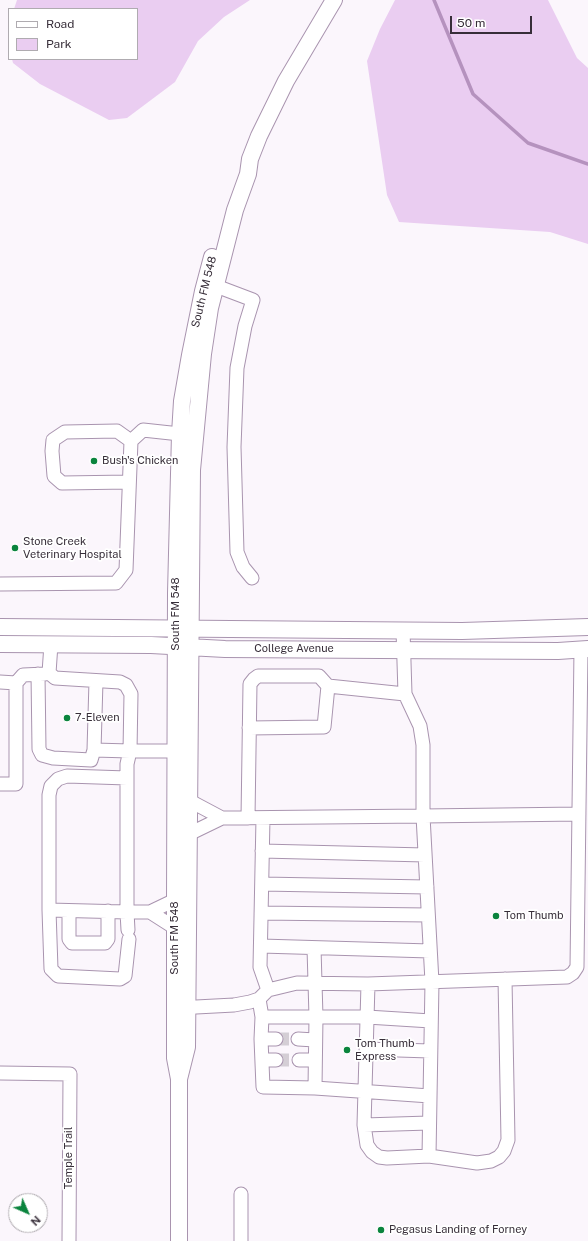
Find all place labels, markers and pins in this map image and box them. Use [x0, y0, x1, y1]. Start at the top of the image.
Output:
place label: Bush's Chicken [102, 454, 178, 468]
marker: Bush's Chicken [89, 456, 99, 466]
place label: Stone Creek Veterinary Hospital [23, 535, 122, 561]
marker: Stone Creek Veterinary Hospital [10, 543, 20, 553]
place label: 7-Eleven [75, 711, 120, 725]
marker: 7-Eleven [62, 713, 72, 723]
place label: Tom Thumb [504, 909, 564, 923]
marker: Tom Thumb [491, 911, 501, 921]
place label: Tom Thumb Express [355, 1037, 415, 1063]
marker: Tom Thumb Express [342, 1045, 352, 1055]
place label: Pegasus Landing of Forney [389, 1223, 527, 1237]
marker: Pegasus Landing of Forney [376, 1225, 386, 1235]

